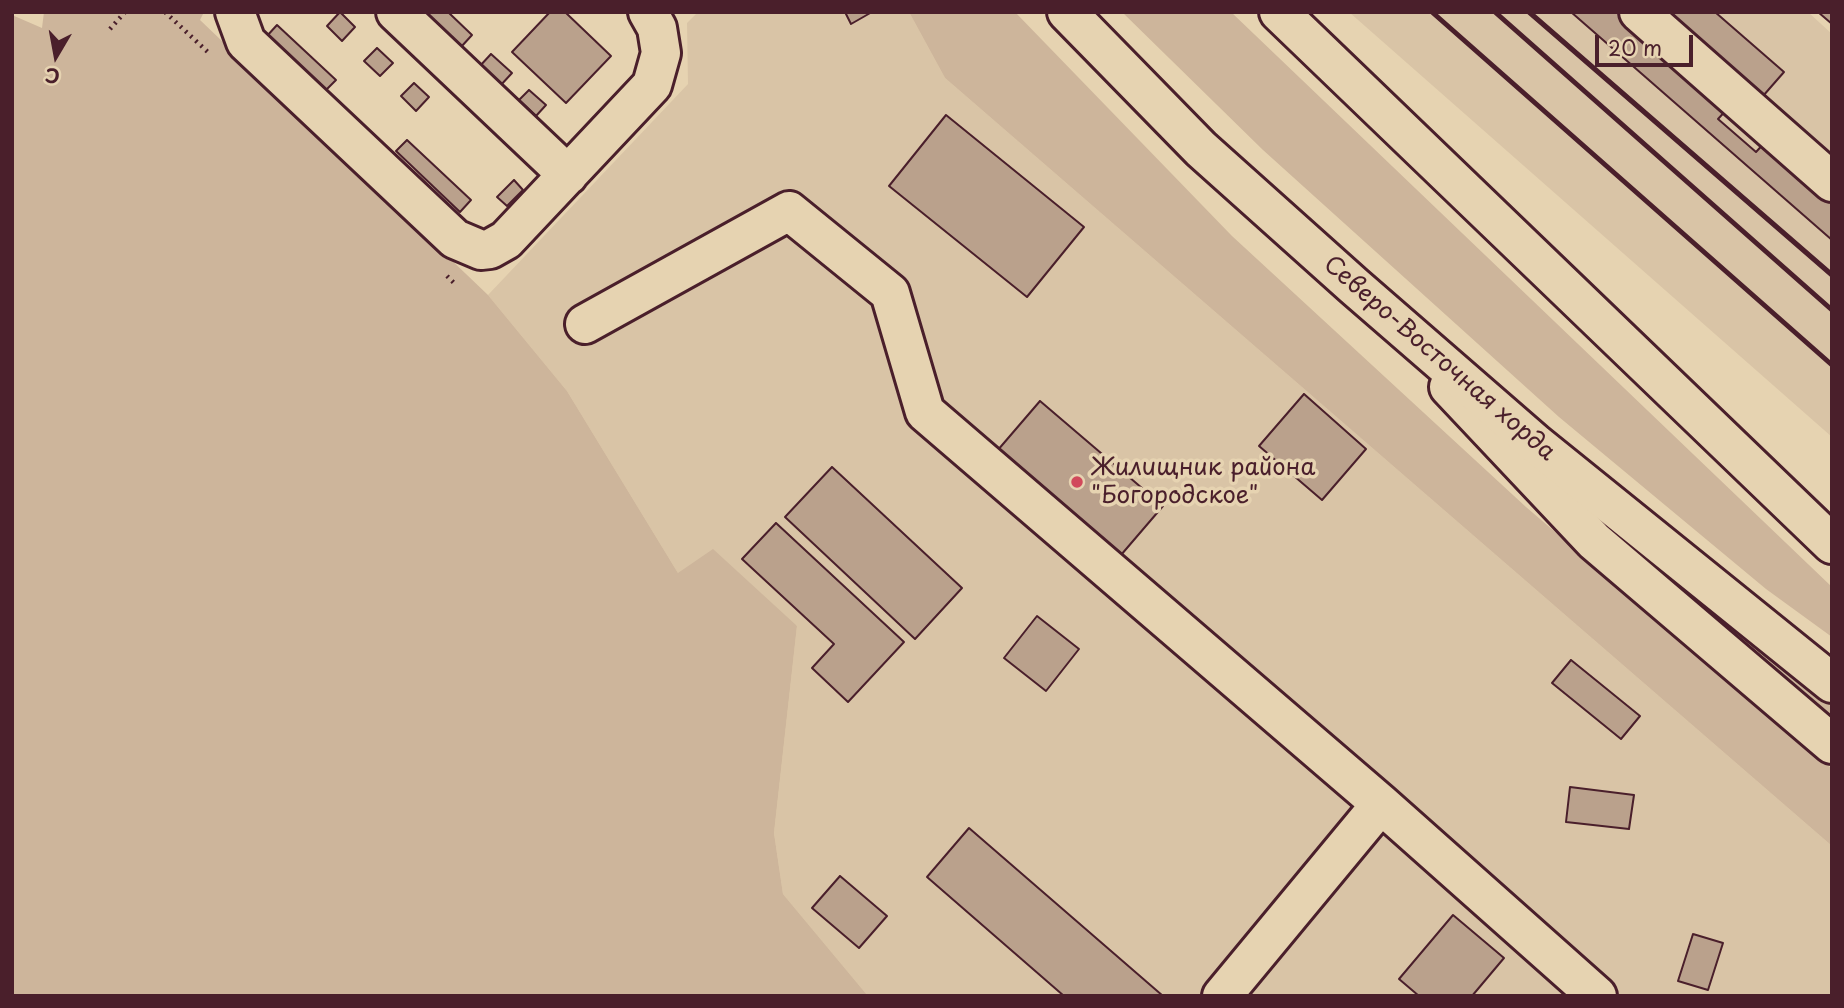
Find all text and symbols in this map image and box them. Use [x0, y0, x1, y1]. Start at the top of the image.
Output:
north arrow [21, 21, 91, 91]
scale bar [1599, 21, 1697, 65]
text: 20 m [1608, 31, 1662, 63]
text: С [43, 62, 62, 92]
street label: Северо-Восточная хорда [1317, 250, 1561, 468]
place label: Жилищник района "Богородское" [1091, 454, 1315, 510]
marker: Жилищник района "Богородское" [1069, 474, 1085, 490]

